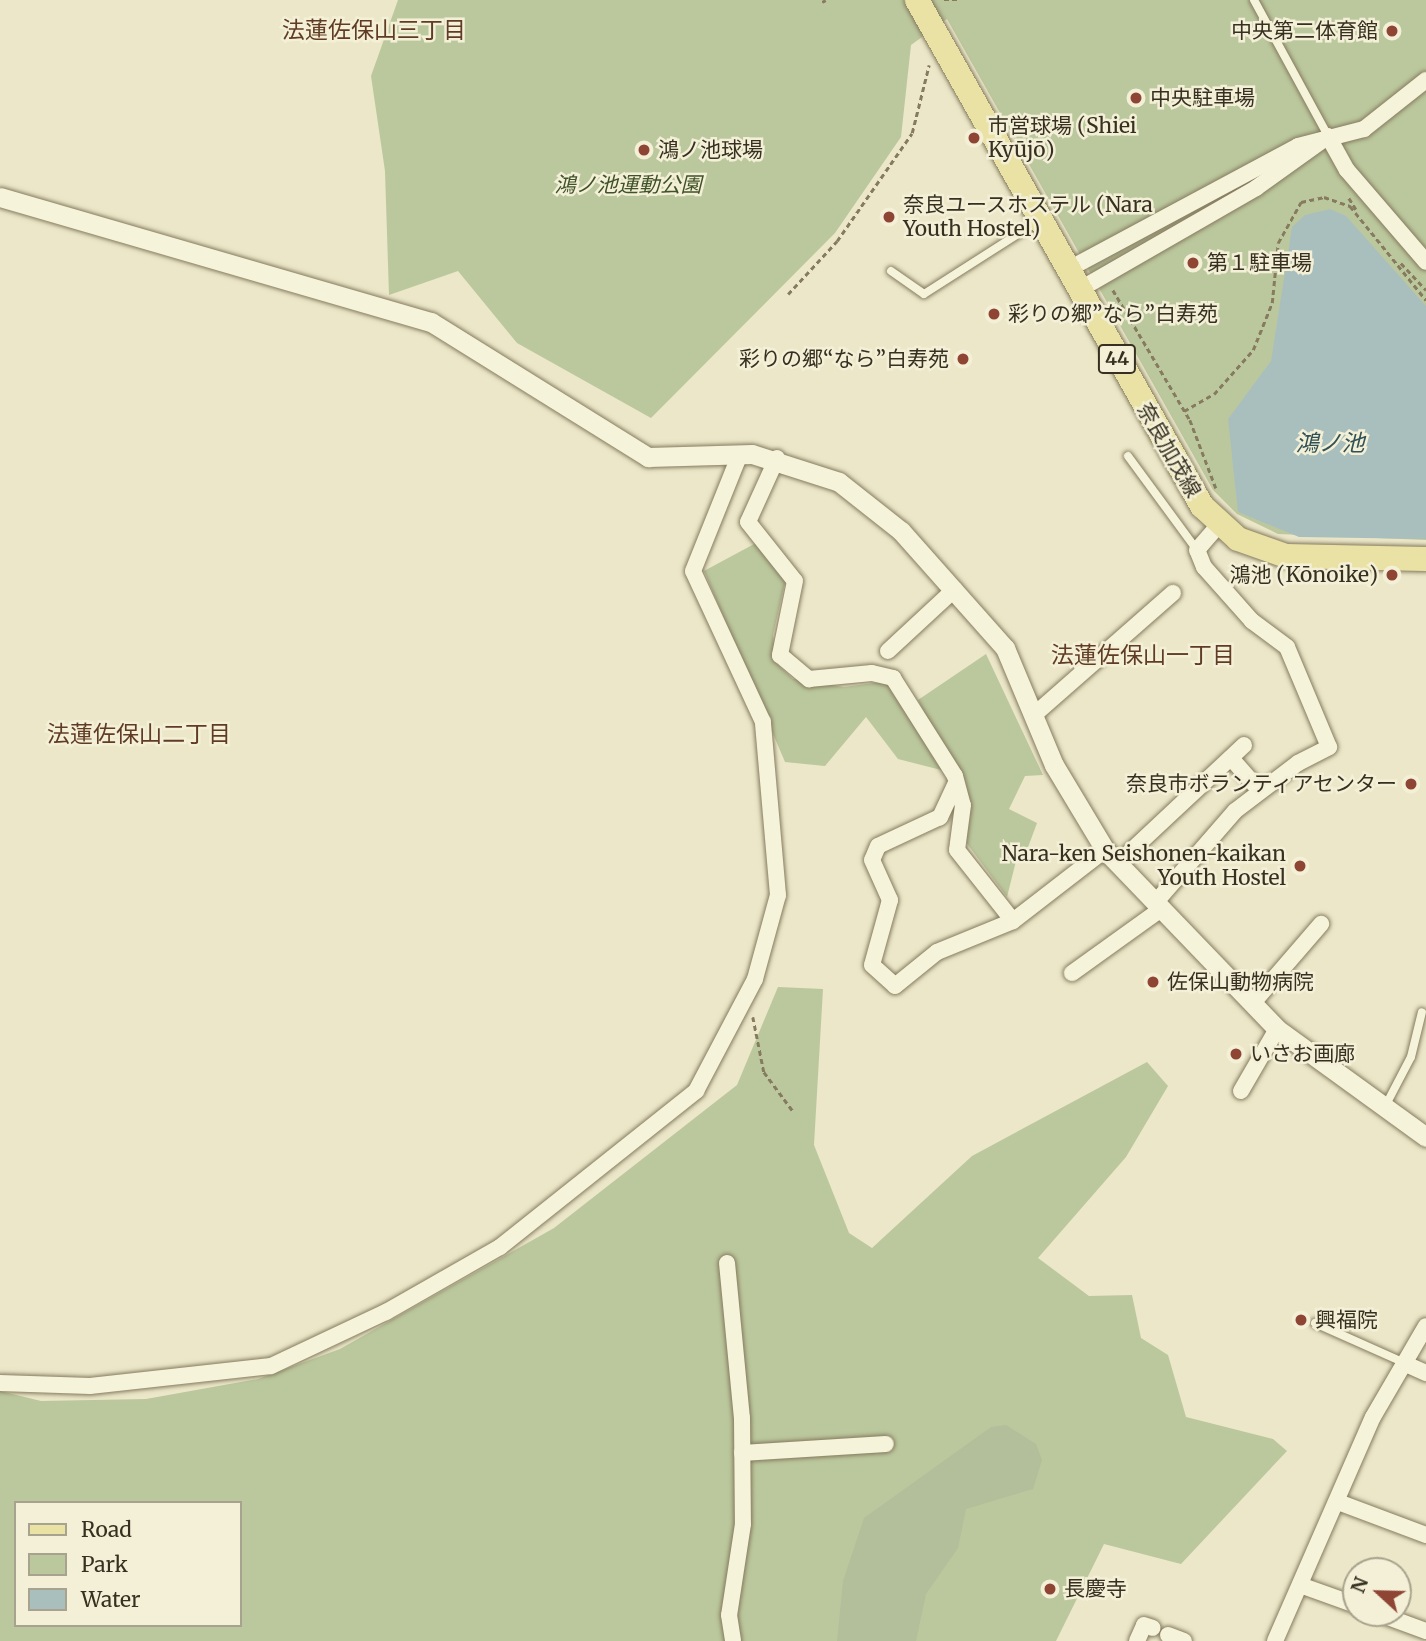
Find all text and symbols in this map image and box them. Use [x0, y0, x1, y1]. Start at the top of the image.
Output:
district label: 法蓮佐保山三丁目 [282, 16, 466, 44]
place label: 中央第二体育館 [1231, 18, 1378, 44]
marker: 中央第二体育館 [1384, 23, 1400, 39]
place label: 中央駐車場 [1150, 85, 1255, 111]
marker: 中央駐車場 [1128, 90, 1144, 106]
place label: 市営球場 (Shiei Kyūjō) [988, 113, 1135, 163]
marker: 市営球場 (Shiei Kyūjō) [966, 130, 982, 146]
place label: 鴻ノ池球場 [658, 137, 763, 163]
marker: 鴻ノ池球場 [636, 142, 652, 158]
park label: 鴻ノ池運動公園 [555, 172, 701, 198]
place label: 奈良ユースホステル (Nara Youth Hostel) [903, 192, 1153, 242]
marker: 奈良ユースホステル (Nara Youth Hostel) [881, 209, 897, 225]
place label: 第１駐車場 [1207, 250, 1312, 276]
marker: 第１駐車場 [1185, 255, 1201, 271]
place label: 彩りの郷”なら”白寿苑 [1008, 301, 1218, 327]
marker: 彩りの郷”なら”白寿苑 [986, 306, 1002, 322]
road number: 44 [1098, 344, 1136, 374]
place label: 彩りの郷“なら”白寿苑 [739, 346, 949, 372]
marker: 彩りの郷“なら”白寿苑 [955, 351, 971, 367]
street label: 奈良加茂線 [1132, 398, 1206, 502]
water label: 鴻ノ池 [1296, 429, 1364, 457]
place label: 鴻池 (Kōnoike) [1233, 562, 1378, 588]
marker: 鴻池 (Kōnoike) [1384, 567, 1400, 583]
district label: 法蓮佐保山一丁目 [1051, 641, 1235, 669]
district label: 法蓮佐保山二丁目 [47, 720, 231, 748]
place label: 奈良市ボランティアセンター [1124, 771, 1397, 797]
marker: 奈良市ボランティアセンター [1403, 776, 1419, 792]
place label: Nara-ken Seishonen-kaikan Youth Hostel [1002, 841, 1286, 891]
marker: Nara-ken Seishonen-kaikan Youth Hostel [1292, 858, 1308, 874]
place label: 佐保山動物病院 [1167, 969, 1314, 995]
marker: 佐保山動物病院 [1145, 974, 1161, 990]
place label: いさお画廊 [1250, 1041, 1355, 1067]
marker: いさお画廊 [1228, 1046, 1244, 1062]
place label: 興福院 [1315, 1307, 1378, 1333]
marker: 興福院 [1293, 1312, 1309, 1328]
legend [14, 1501, 242, 1627]
text: Road [81, 1516, 132, 1543]
text: Park [81, 1551, 128, 1578]
north arrow [1342, 1557, 1412, 1627]
text: N [1345, 1573, 1373, 1596]
place label: 長慶寺 [1064, 1576, 1127, 1602]
marker: 長慶寺 [1042, 1581, 1058, 1597]
text: Water [81, 1586, 140, 1613]

